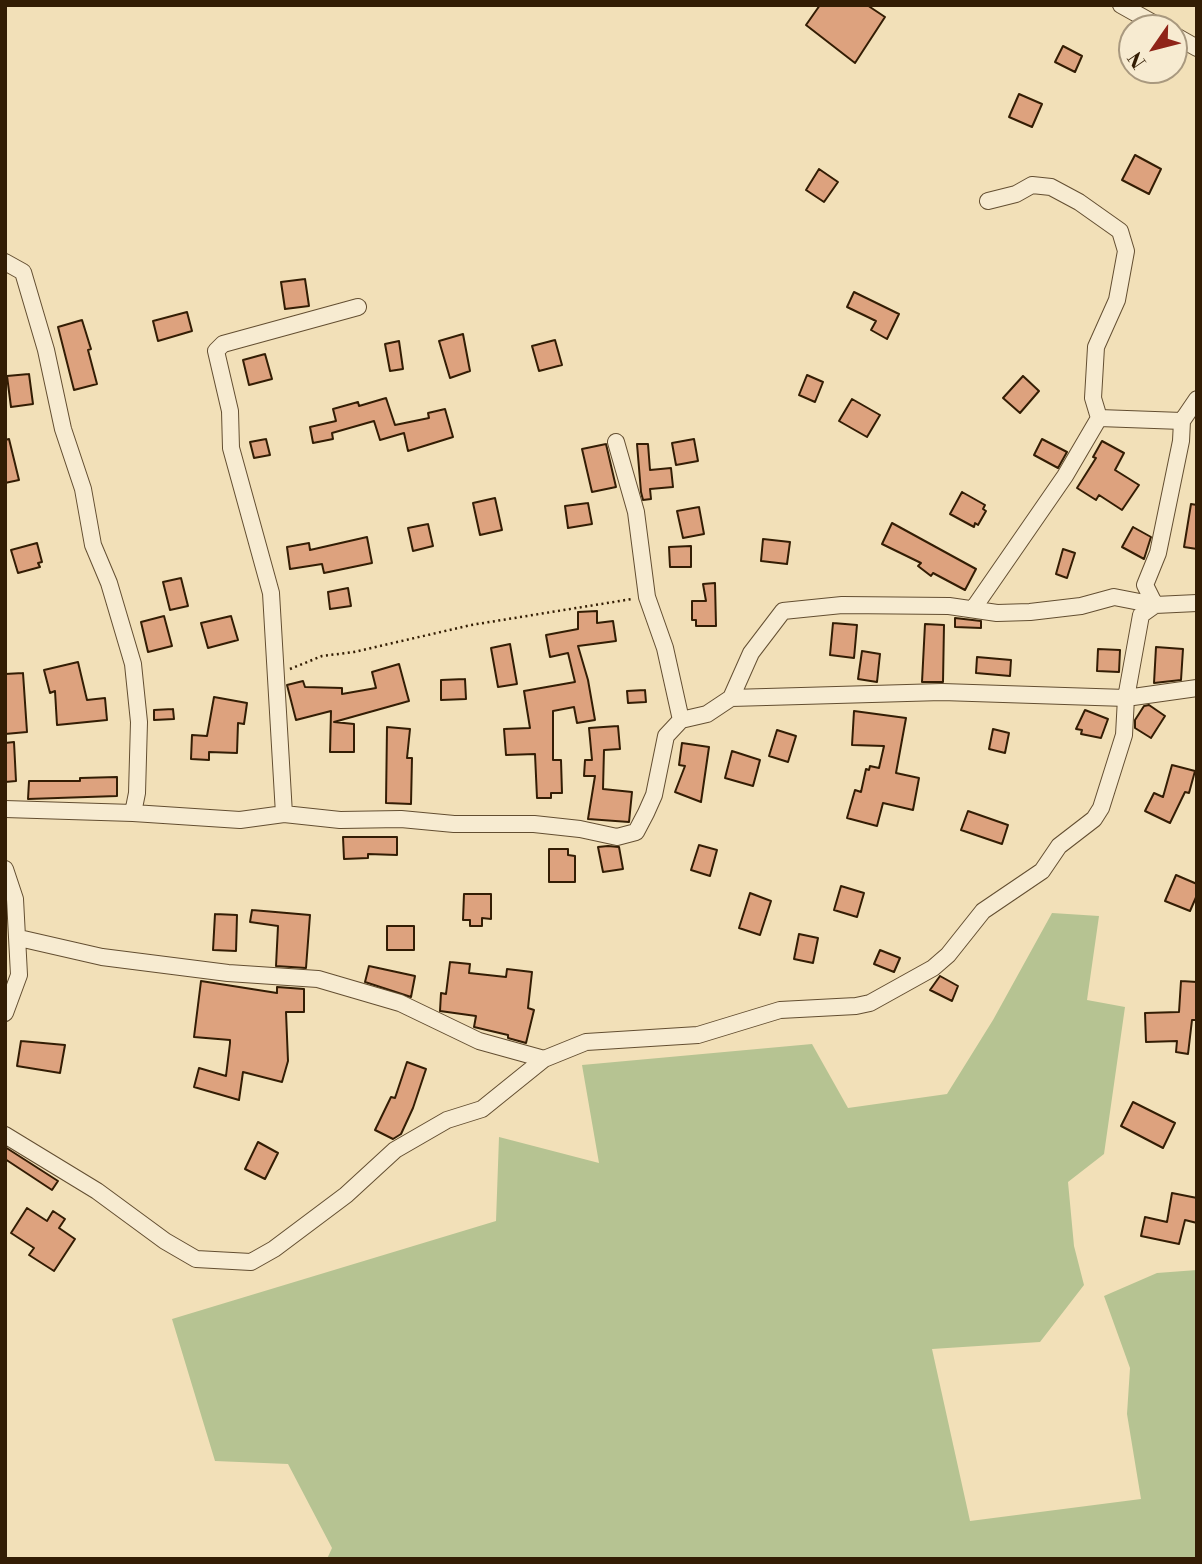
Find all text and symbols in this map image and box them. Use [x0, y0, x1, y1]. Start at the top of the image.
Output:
north arrow [1118, 14, 1188, 84]
text: N [1123, 47, 1152, 73]

